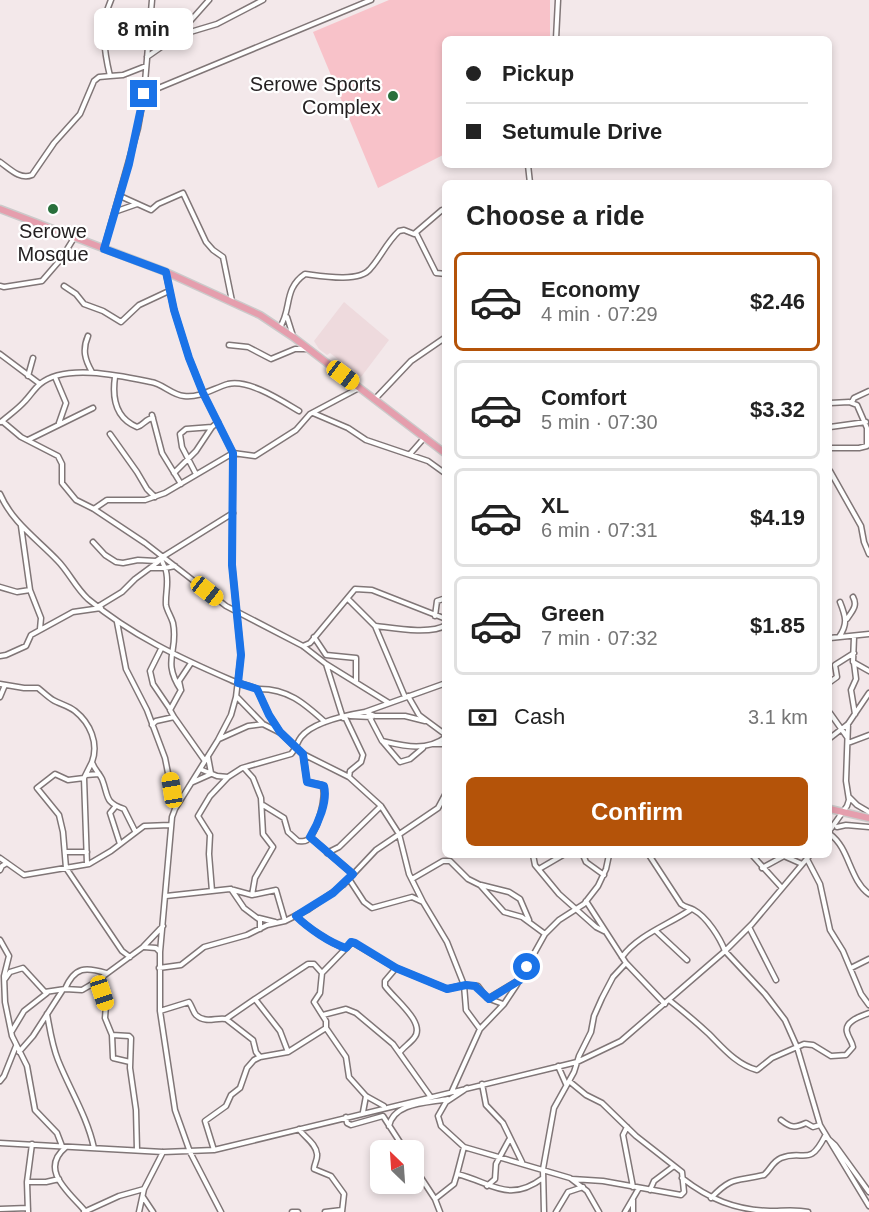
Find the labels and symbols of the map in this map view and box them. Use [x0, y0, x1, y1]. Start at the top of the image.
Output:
callout: 8 min [94, 7, 194, 49]
place label: Serowe Sports Complex [250, 73, 381, 118]
route end [130, 80, 157, 107]
marker: Serowe Sports Complex [386, 89, 400, 103]
marker: Serowe Mosque [46, 202, 60, 216]
place label: Serowe Mosque [17, 220, 89, 265]
car [323, 357, 363, 393]
car [187, 573, 227, 609]
car [160, 771, 184, 809]
route start [513, 953, 540, 980]
car [88, 973, 116, 1013]
north arrow [370, 1140, 424, 1194]

